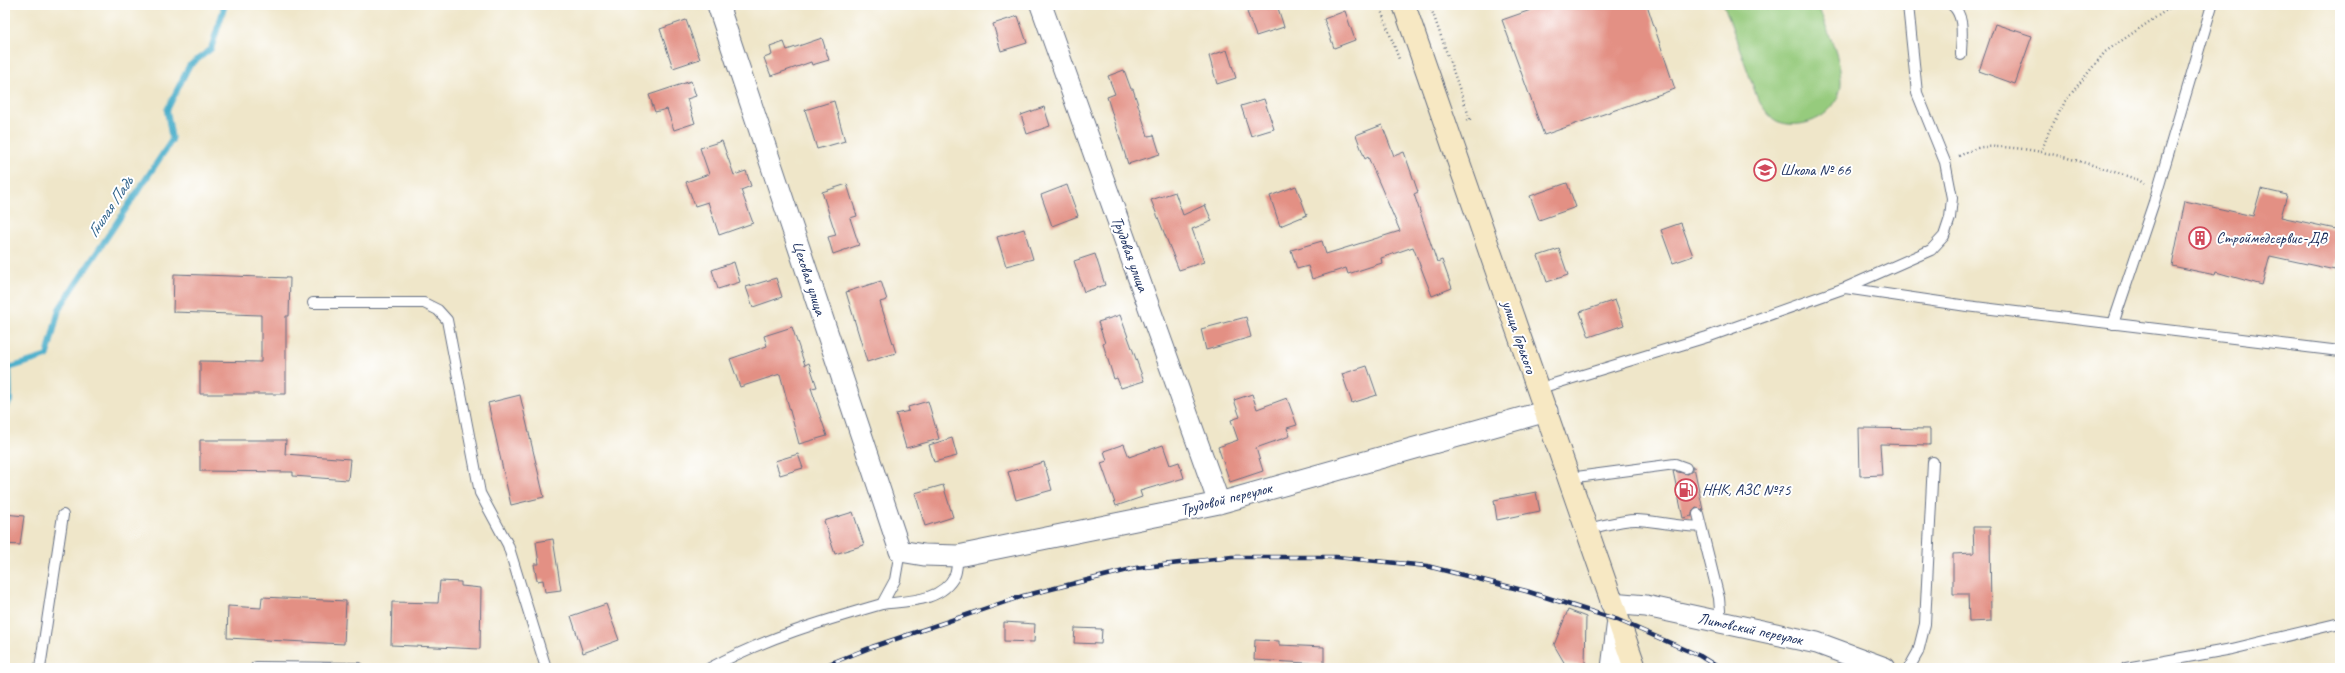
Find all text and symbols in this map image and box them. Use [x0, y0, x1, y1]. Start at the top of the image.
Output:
school or university icon: Школа № 66 [1752, 157, 1778, 183]
place label: Школа № 66 [1780, 160, 1851, 180]
water label: Гнилая Падь [82, 172, 139, 241]
street label: Трудовая улица [1107, 214, 1153, 295]
building icon: Строймедсервис-ДВ [2187, 225, 2213, 251]
place label: Строймедсервис-ДВ [2216, 228, 2329, 248]
street label: Цеховая улица [788, 238, 831, 319]
street label: улица Горького [1497, 297, 1541, 377]
fuel station icon: ННК, АЗС №75 [1673, 477, 1699, 503]
street label: Трудовой переулок [1178, 478, 1276, 520]
place label: ННК, АЗС №75 [1702, 480, 1791, 500]
street label: Литовский переулок [1696, 608, 1806, 650]

